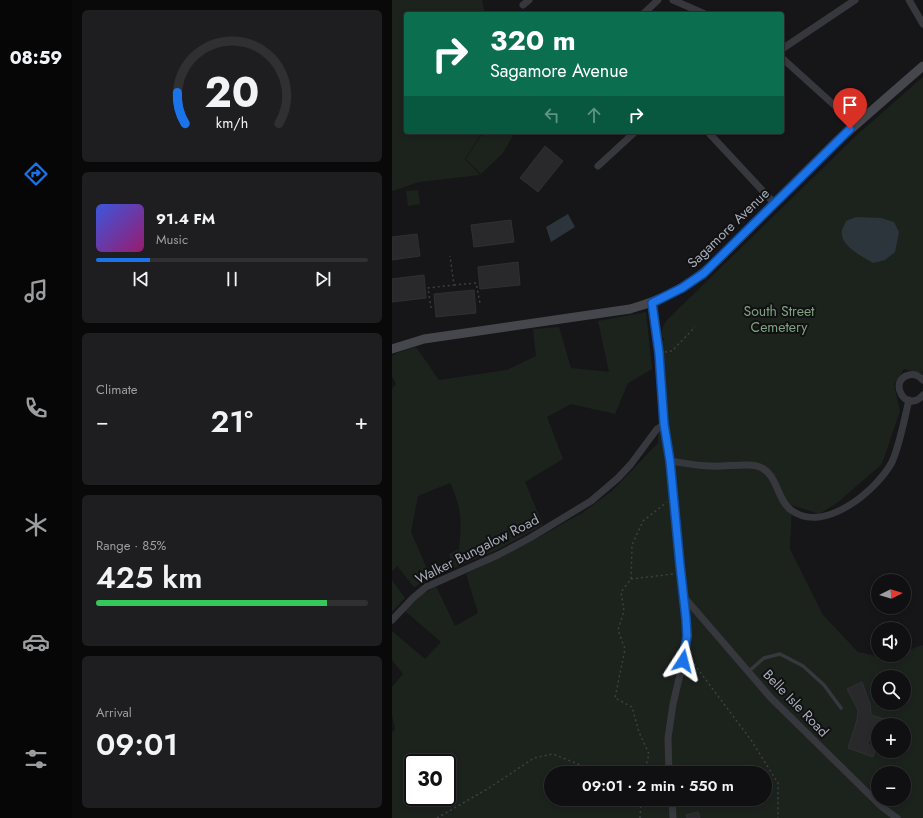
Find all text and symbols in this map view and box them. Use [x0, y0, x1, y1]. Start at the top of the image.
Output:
text: 320 m [490, 20, 576, 61]
icon: right [424, 28, 476, 80]
text: 08:59 [10, 45, 62, 71]
text: Sagamore Avenue [490, 58, 628, 84]
text: 20 [205, 62, 259, 123]
pin [833, 88, 867, 129]
icon: arrive [839, 94, 861, 116]
icon: left [541, 104, 563, 126]
icon: ahead [583, 104, 605, 126]
icon: right [625, 104, 647, 126]
text: km/h [216, 112, 248, 132]
icon: directions [22, 160, 50, 188]
street label: Sagamore Avenue [682, 184, 774, 272]
text: 91.4 FM [156, 208, 215, 230]
text: Music [156, 230, 188, 249]
icon: previous [130, 268, 152, 290]
icon: pause [221, 268, 243, 290]
icon: next [312, 268, 334, 290]
icon: music [22, 277, 50, 305]
park label: South Street Cemetery [744, 301, 815, 337]
text: Climate [96, 380, 137, 399]
icon: phone [22, 394, 50, 422]
text: 21° [211, 400, 253, 443]
text: − [96, 405, 109, 437]
text: + [354, 405, 368, 437]
street label: Walker Bungalow Road [412, 509, 542, 589]
icon: climate [22, 511, 50, 539]
text: Range · 85% [96, 536, 166, 555]
text: 425 km [96, 556, 203, 599]
north arrow [871, 574, 911, 614]
map controls [871, 574, 911, 806]
button: sound [871, 622, 911, 662]
icon: car [22, 628, 50, 656]
position arrow [662, 640, 704, 682]
street label: Belle Isle Road [759, 665, 833, 741]
button: search [871, 670, 911, 710]
text: Arrival [96, 703, 132, 722]
button: + [871, 718, 911, 758]
text: 09:01 [96, 723, 178, 766]
icon: filters [22, 745, 50, 773]
speed limit sign: 30 [404, 754, 456, 806]
button: − [871, 766, 911, 806]
text: 09:01 · 2 min · 550 m [582, 775, 734, 797]

